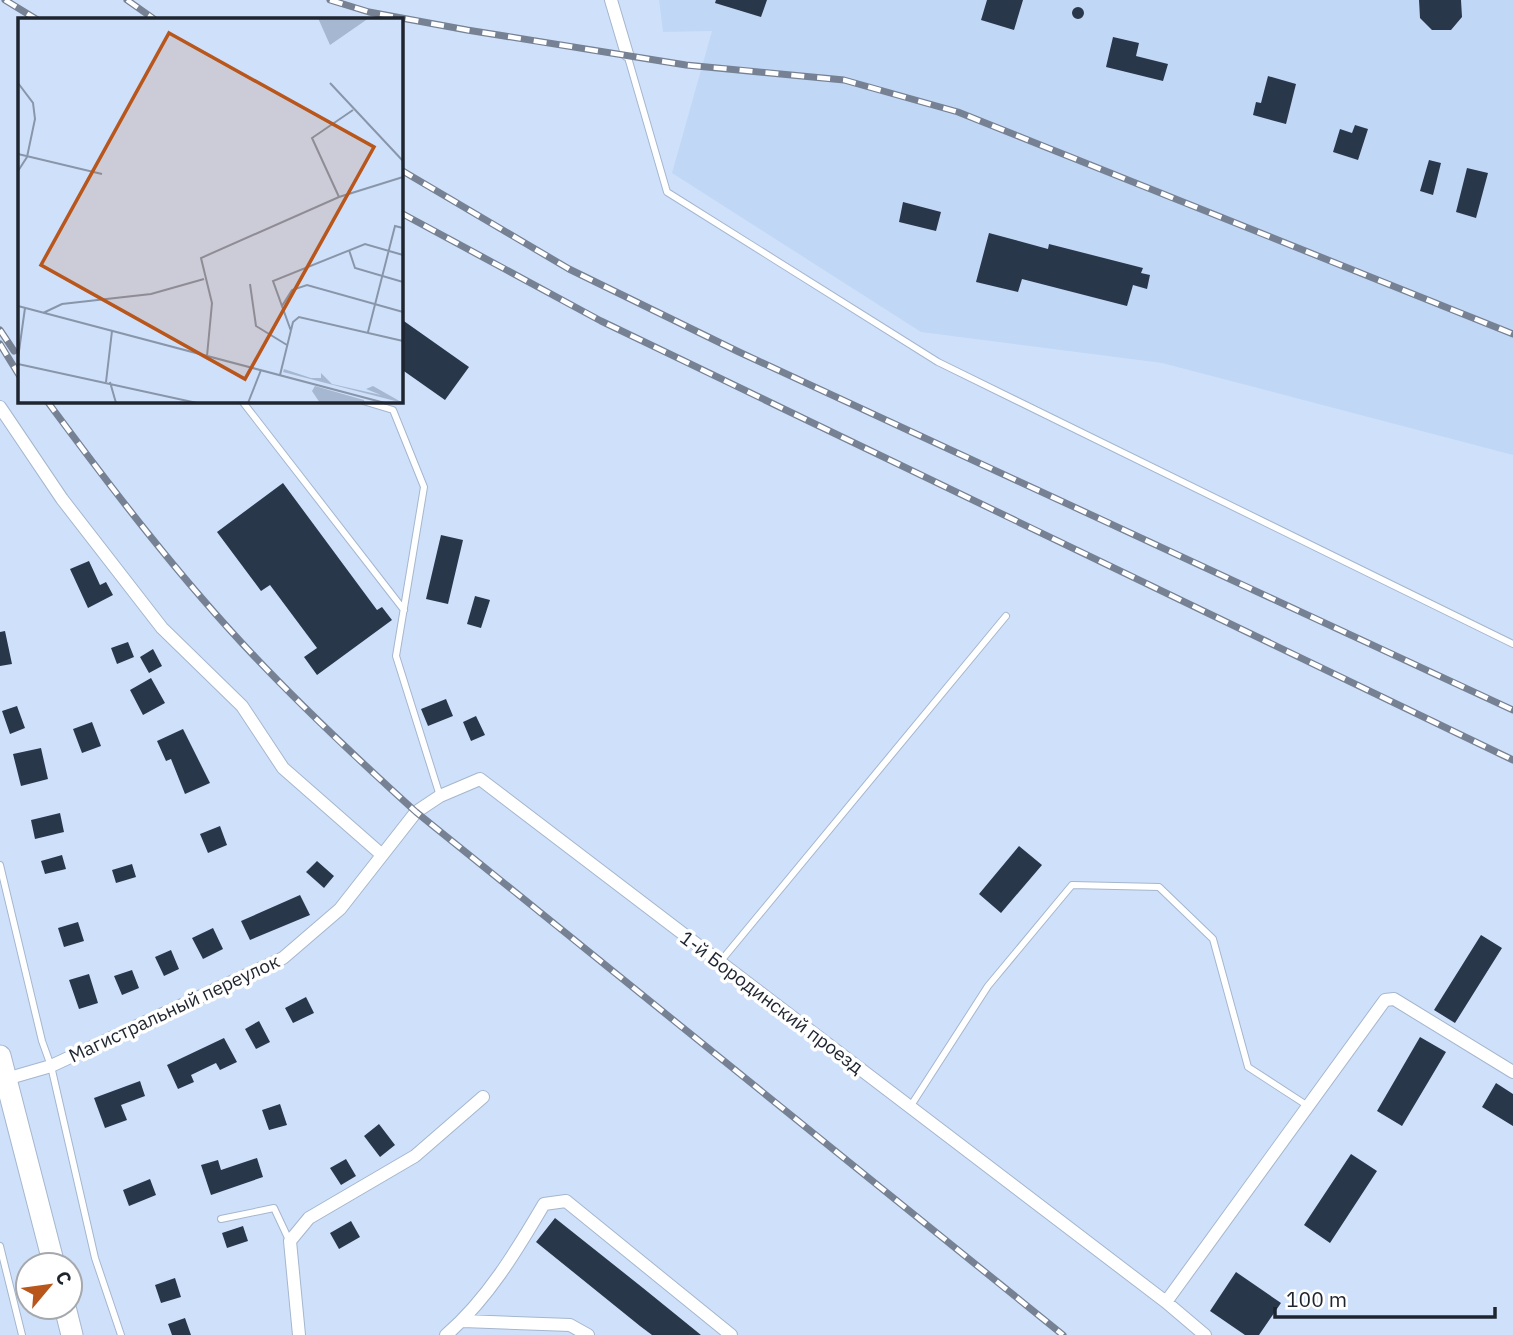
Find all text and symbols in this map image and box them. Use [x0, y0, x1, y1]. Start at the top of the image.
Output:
inset map [18, 18, 402, 402]
street label: 1-й Бородинский проезд [676, 925, 868, 1079]
street label: Магистральный переулок [65, 949, 283, 1067]
north arrow [14, 1251, 84, 1321]
text: С [50, 1267, 77, 1289]
scale bar [1275, 1276, 1496, 1320]
text: 100 m [1286, 1285, 1347, 1313]

